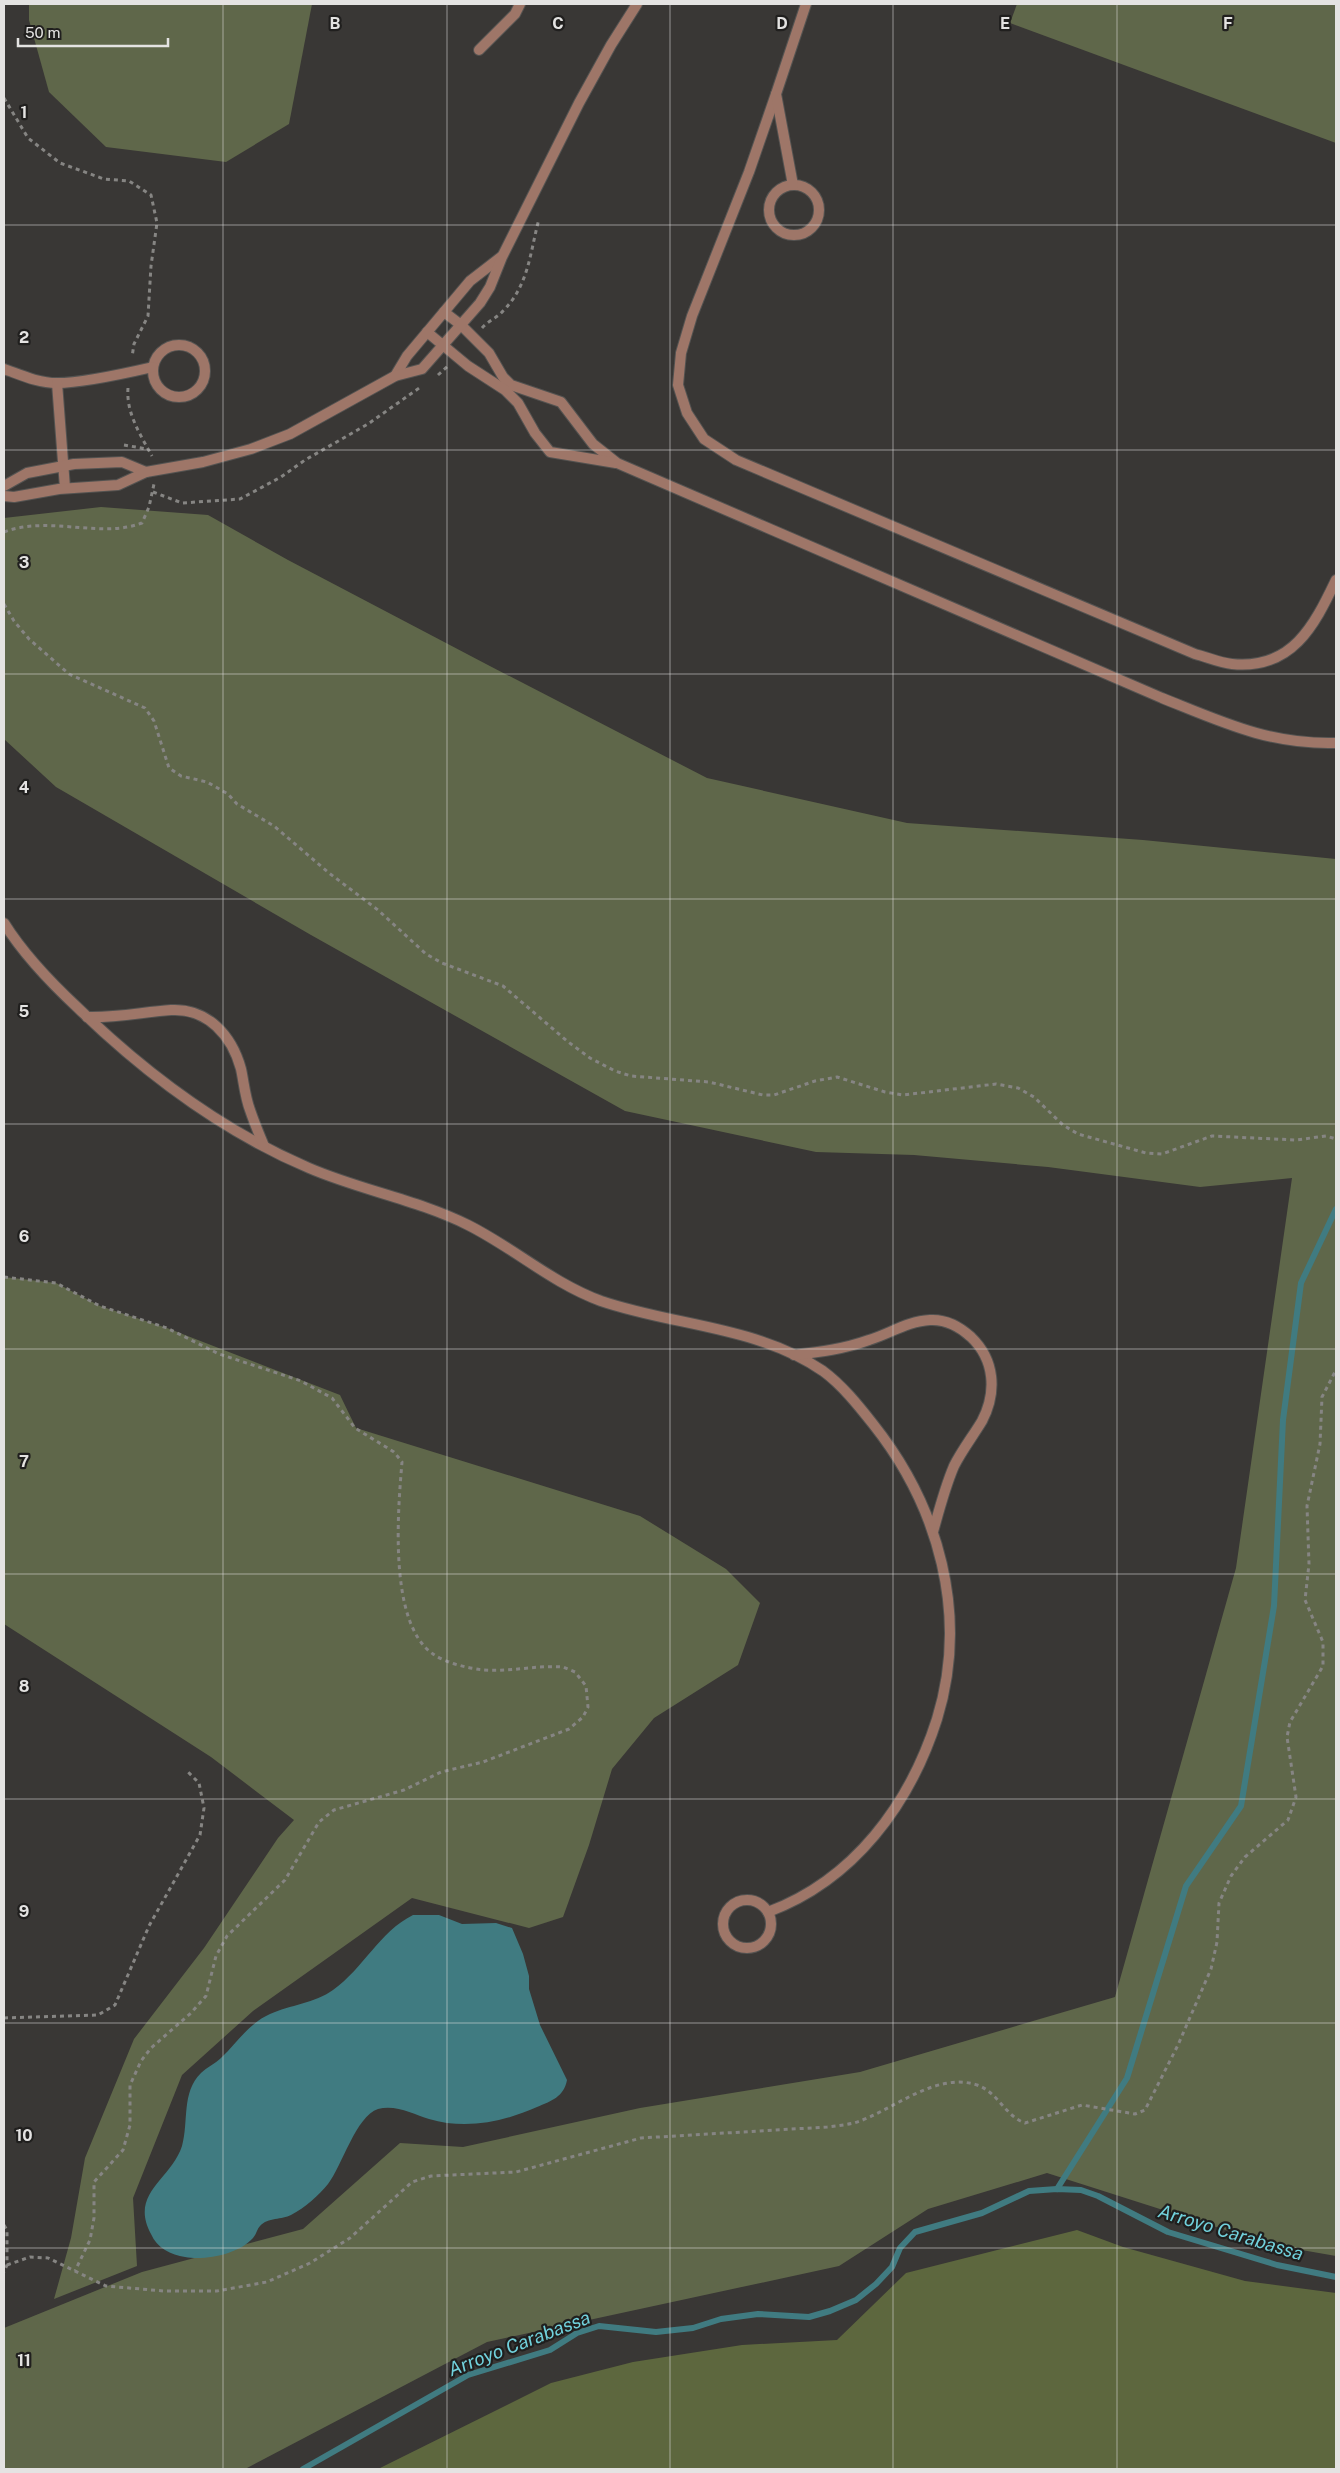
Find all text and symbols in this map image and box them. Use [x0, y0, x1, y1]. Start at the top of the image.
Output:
text: B [330, 14, 341, 33]
text: C [552, 14, 564, 33]
text: D [776, 14, 788, 33]
text: E [1000, 14, 1010, 33]
text: F [1223, 14, 1233, 33]
scale bar [18, 15, 168, 47]
text: 50 m [25, 24, 60, 41]
text: 1 [21, 103, 27, 122]
text: 2 [19, 328, 29, 347]
text: 3 [19, 553, 29, 572]
text: 4 [19, 778, 30, 797]
text: 5 [19, 1002, 30, 1021]
text: 6 [19, 1227, 29, 1246]
text: 7 [19, 1452, 29, 1471]
text: 8 [19, 1677, 30, 1696]
text: 9 [19, 1902, 29, 1921]
text: 10 [15, 2126, 33, 2145]
water label: Arroyo Carabassa [1156, 2199, 1306, 2265]
water label: Arroyo Carabassa [445, 2306, 593, 2380]
text: 11 [17, 2351, 31, 2370]

